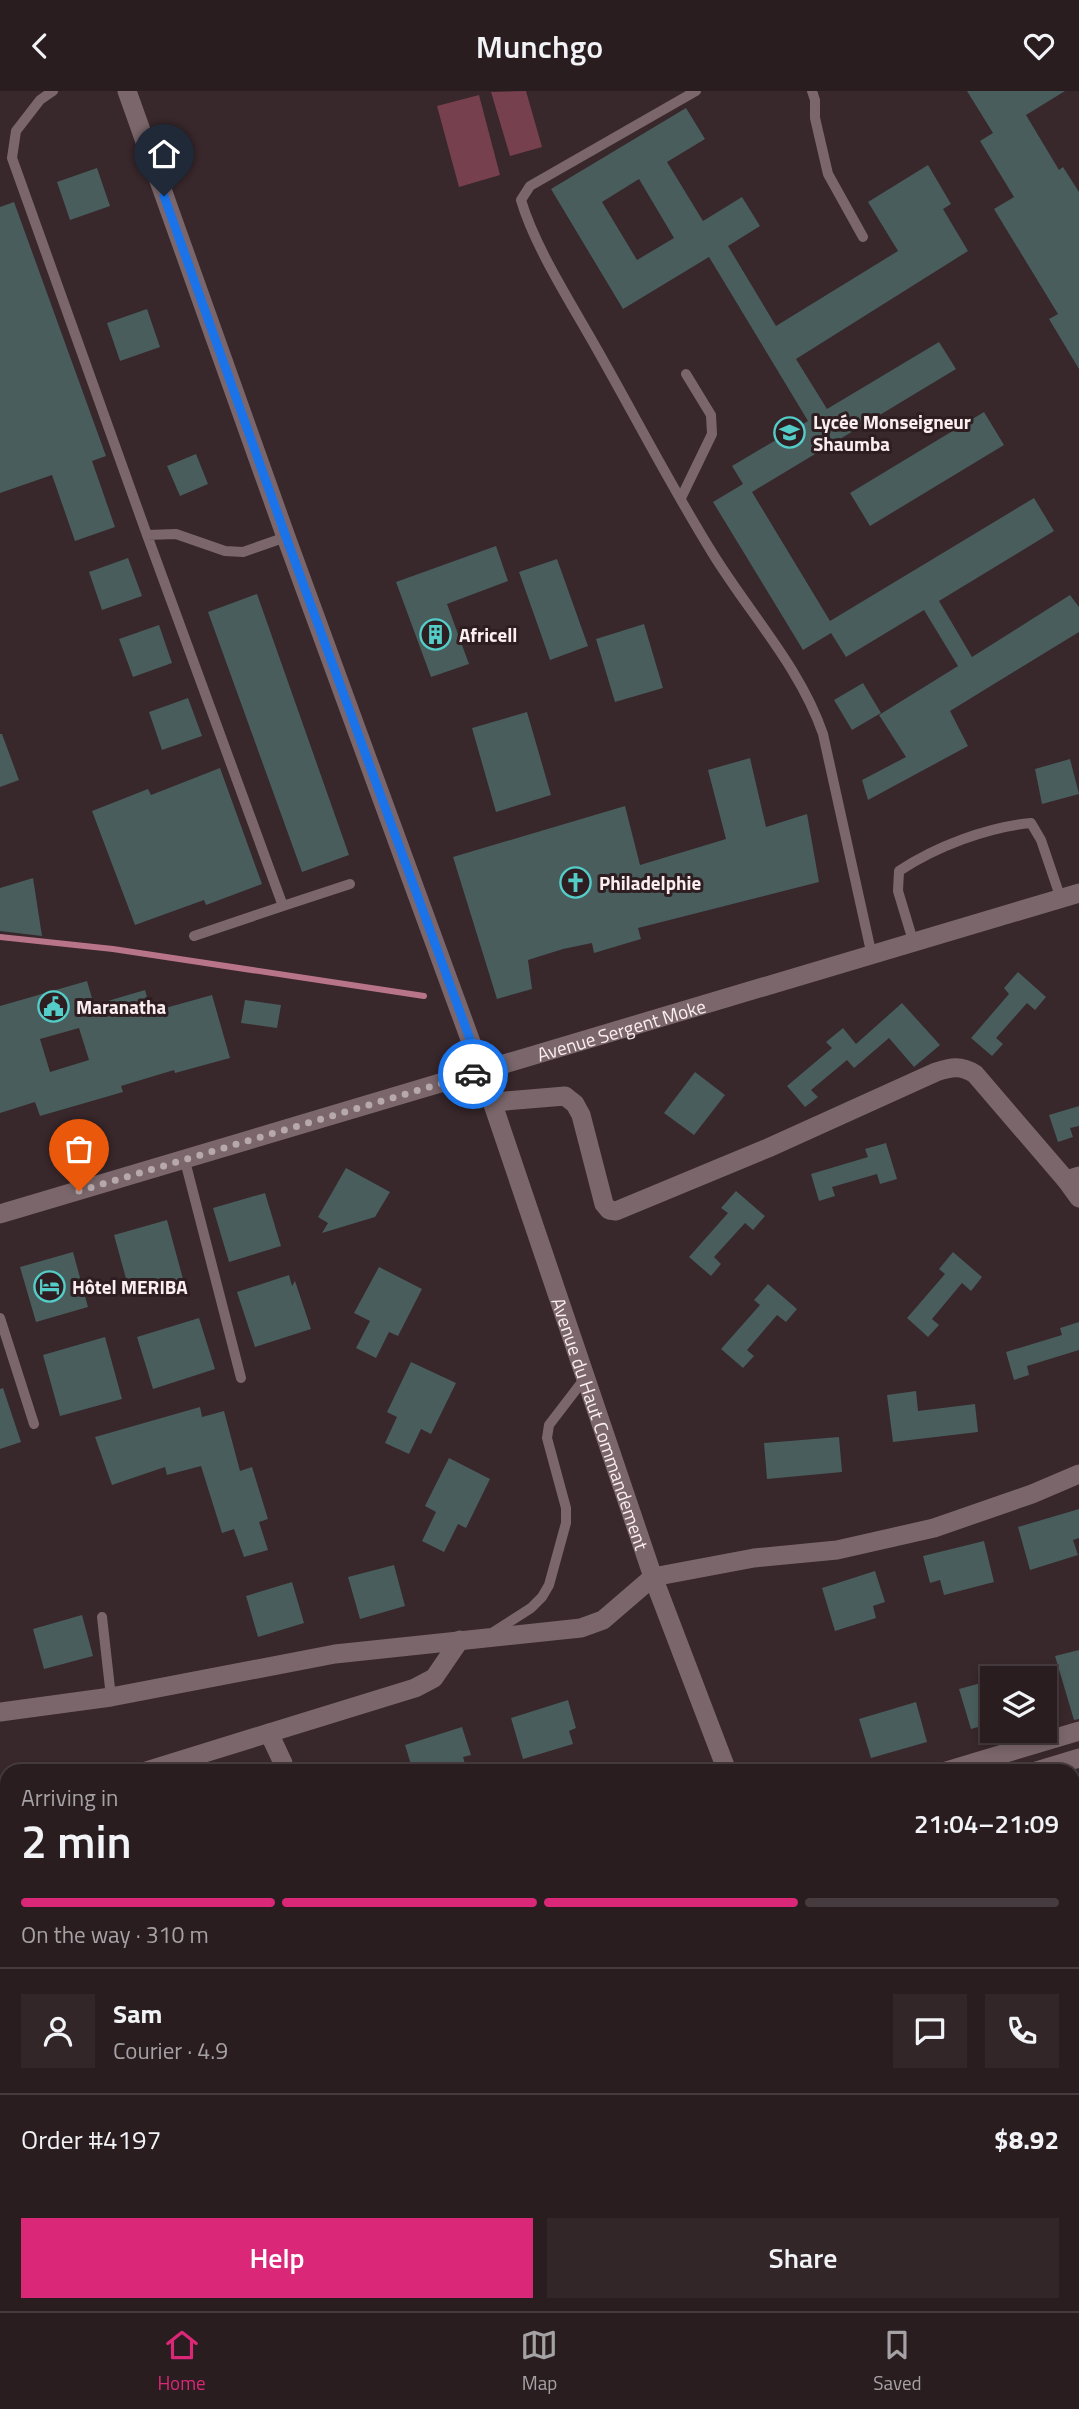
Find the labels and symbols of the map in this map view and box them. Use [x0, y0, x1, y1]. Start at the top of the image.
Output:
pin [134, 124, 194, 196]
place label: Lycée Monseigneur Shaumba [813, 407, 971, 458]
school or university icon: Lycée Monseigneur Shaumba [773, 415, 807, 449]
building icon: Africell [419, 617, 453, 651]
place label: Africell [459, 620, 517, 649]
church icon: Philadelphie [559, 865, 593, 899]
place label: Philadelphie [599, 868, 701, 897]
public building icon: Maranatha [36, 989, 70, 1023]
street label: Avenue Sergent Moke [533, 990, 709, 1068]
place label: Maranatha [76, 992, 166, 1021]
courier [438, 1039, 508, 1109]
pin [49, 1119, 109, 1191]
hotel icon: Hôtel MERIBA [32, 1269, 66, 1303]
place label: Hôtel MERIBA [72, 1272, 188, 1301]
street label: Avenue du Haut Commandement [545, 1293, 657, 1554]

